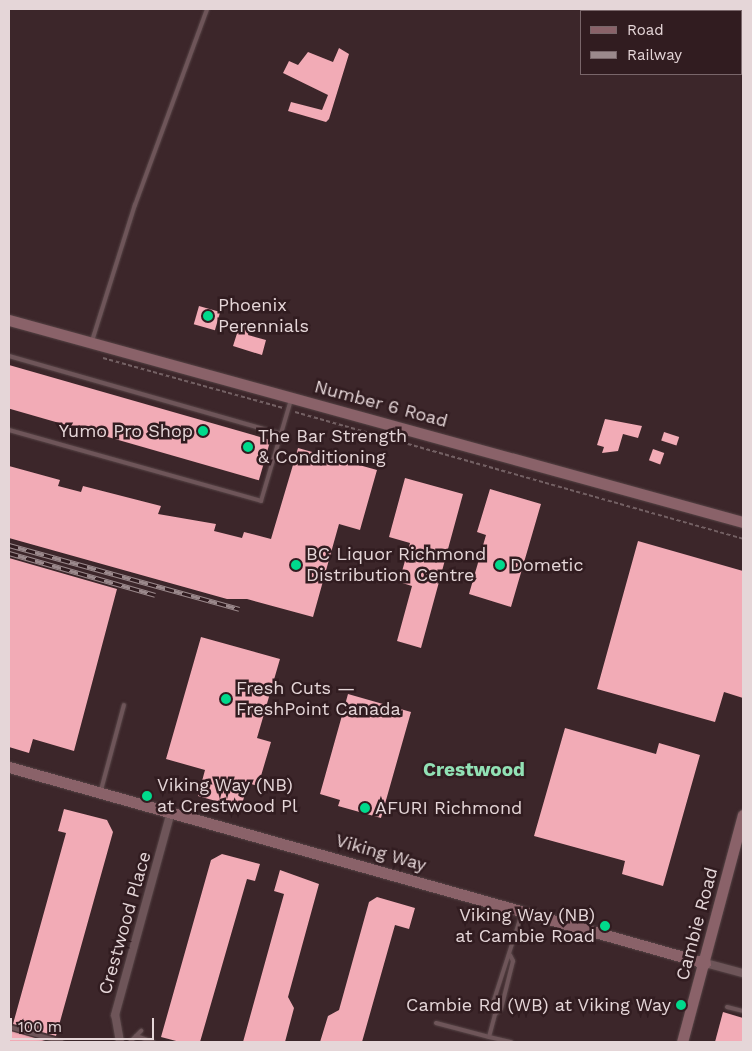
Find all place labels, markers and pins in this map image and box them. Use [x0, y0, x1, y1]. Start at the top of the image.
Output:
place label: Phoenix Perennials [218, 295, 309, 338]
marker: Phoenix Perennials [202, 310, 214, 322]
place label: Yumo Pro Shop [59, 420, 193, 442]
marker: Yumo Pro Shop [197, 425, 209, 437]
place label: The Bar Strength & Conditioning [258, 426, 408, 468]
marker: The Bar Strength & Conditioning [242, 441, 254, 453]
place label: BC Liquor Richmond Distribution Centre [306, 544, 487, 586]
place label: Dometic [510, 554, 583, 576]
marker: BC Liquor Richmond Distribution Centre [290, 559, 302, 571]
marker: Dometic [494, 559, 506, 571]
place label: Fresh Cuts — FreshPoint Canada [236, 678, 401, 721]
marker: Fresh Cuts — FreshPoint Canada [220, 693, 232, 705]
place label: Viking Way (NB) at Crestwood Pl [157, 775, 298, 818]
marker: Viking Way (NB) at Crestwood Pl [141, 790, 153, 802]
place label: AFURI Richmond [375, 797, 522, 819]
marker: AFURI Richmond [359, 802, 371, 814]
place label: Viking Way (NB) at Cambie Road [455, 905, 595, 948]
marker: Viking Way (NB) at Cambie Road [599, 920, 611, 932]
place label: Cambie Rd (WB) at Viking Way [405, 994, 671, 1016]
marker: Cambie Rd (WB) at Viking Way [675, 999, 687, 1011]

